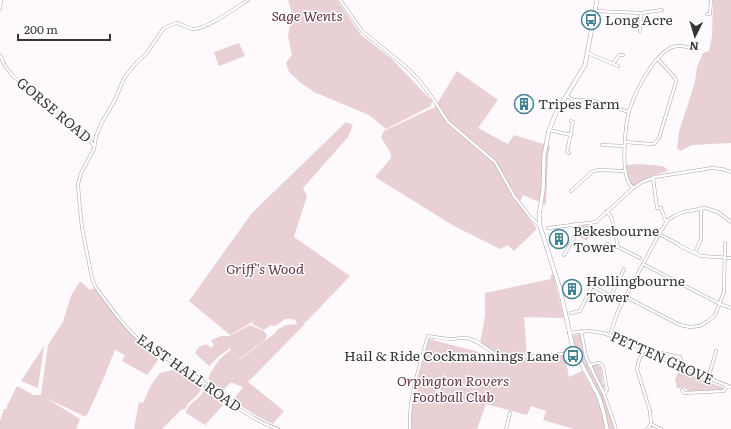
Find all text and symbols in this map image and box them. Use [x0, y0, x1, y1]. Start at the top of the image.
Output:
park label: Sage Wents [271, 5, 343, 25]
bus stop icon: Long Acre [580, 9, 602, 31]
place label: Long Acre [605, 9, 673, 29]
scale bar [18, 16, 110, 42]
north arrow [675, 16, 715, 56]
text: 200 m [24, 20, 58, 38]
text: N [689, 39, 699, 55]
street label: GORSE ROAD [13, 72, 96, 147]
building icon: Tripes Farm [513, 93, 535, 115]
place label: Tripes Farm [538, 93, 620, 113]
place label: Bekesbourne Tower [573, 220, 659, 256]
building icon: Bekesbourne Tower [548, 228, 570, 250]
park label: Griff's Wood [226, 258, 304, 278]
place label: Hollingbourne Tower [586, 270, 685, 306]
building icon: Hollingbourne Tower [561, 278, 583, 300]
street label: PETTEN GROVE [608, 325, 717, 389]
street label: EAST HALL ROAD [133, 329, 246, 416]
place label: Hail & Ride Cockmannings Lane [344, 345, 559, 365]
bus stop icon: Hail & Ride Cockmannings Lane [562, 345, 584, 367]
park label: Orpington Rovers Football Club [397, 370, 509, 406]

